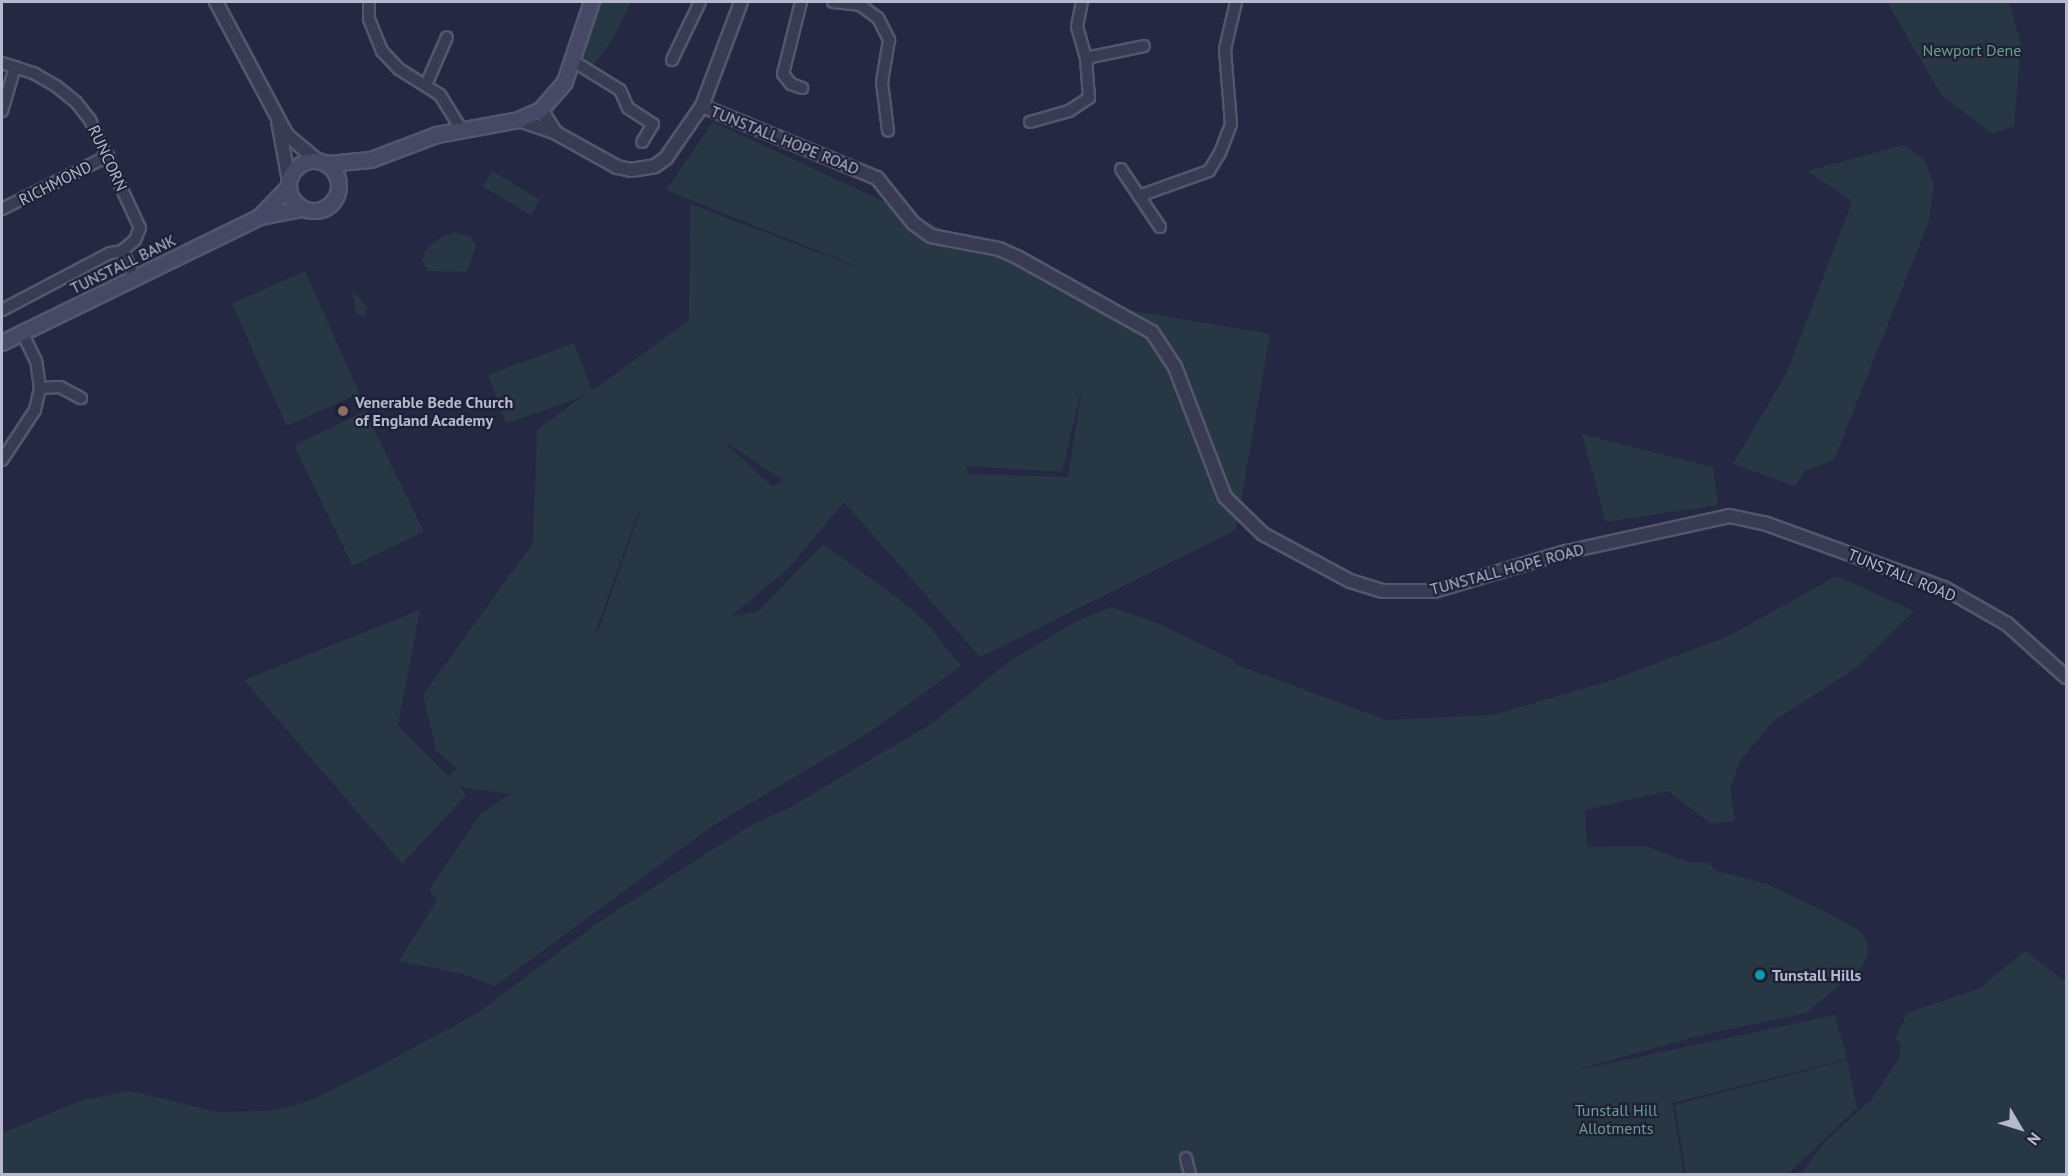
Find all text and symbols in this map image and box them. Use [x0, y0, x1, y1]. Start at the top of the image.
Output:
park label: Newport Dene [1923, 40, 2021, 60]
street label: TUNSTALL HOPE ROAD [708, 101, 862, 179]
street label: RUNCORN [84, 122, 132, 194]
street label: RICHMOND [15, 157, 95, 209]
street label: TUNSTALL BANK [67, 230, 179, 298]
place label: Venerable Bede Church of England Academy [355, 392, 513, 430]
marker: Venerable Bede Church of England Academy [336, 404, 350, 418]
street label: TUNSTALL HOPE ROAD [1428, 539, 1586, 599]
street label: TUNSTALL ROAD [1845, 544, 1959, 606]
place label: Tunstall Hills [1772, 965, 1861, 985]
marker: Tunstall Hills [1753, 968, 1767, 982]
north arrow [1990, 1098, 2050, 1158]
park label: Tunstall Hill Allotments [1575, 1100, 1657, 1138]
text: N [2023, 1129, 2045, 1149]

